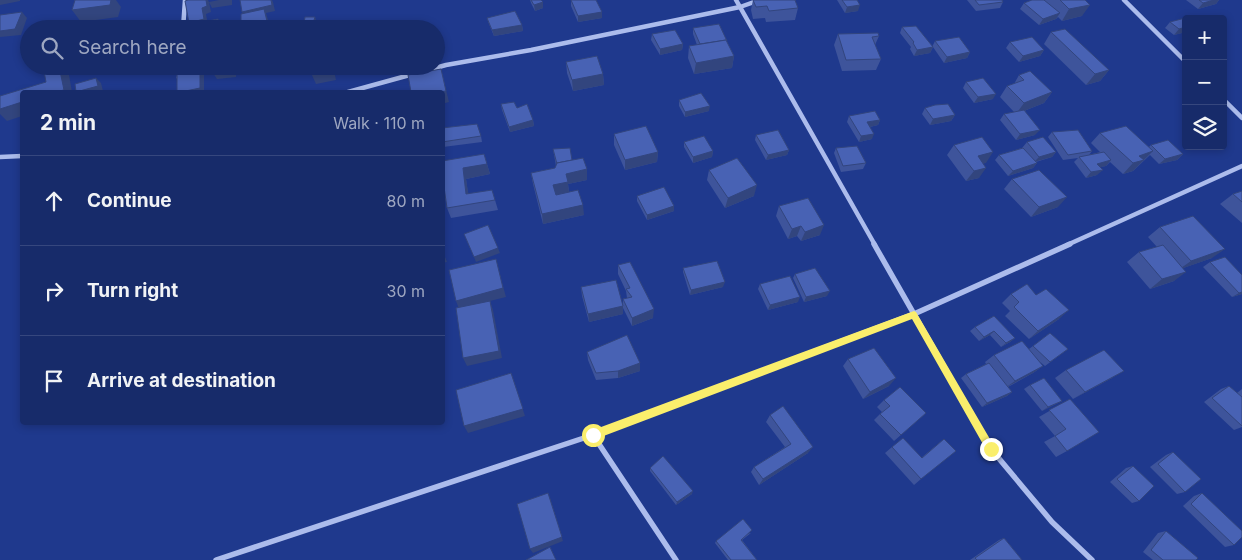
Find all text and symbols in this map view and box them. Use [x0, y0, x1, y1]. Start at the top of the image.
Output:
map controls [1182, 15, 1227, 150]
button: + [1182, 15, 1227, 60]
search box [20, 20, 445, 75]
icon: search [38, 34, 66, 62]
text: Search here [78, 36, 187, 59]
button: − [1182, 60, 1227, 105]
button: layers [1182, 105, 1227, 150]
text: 2 min [40, 110, 96, 135]
text: Walk · 110 m [333, 113, 425, 133]
icon: ahead [40, 187, 68, 215]
text: Continue [87, 189, 172, 212]
text: 80 m [386, 191, 425, 211]
icon: right [40, 277, 68, 305]
text: Turn right [87, 279, 178, 302]
text: 30 m [387, 281, 425, 301]
icon: arrive [40, 367, 68, 395]
text: Arrive at destination [87, 369, 276, 392]
route start [582, 424, 605, 447]
route end [980, 438, 1003, 461]

